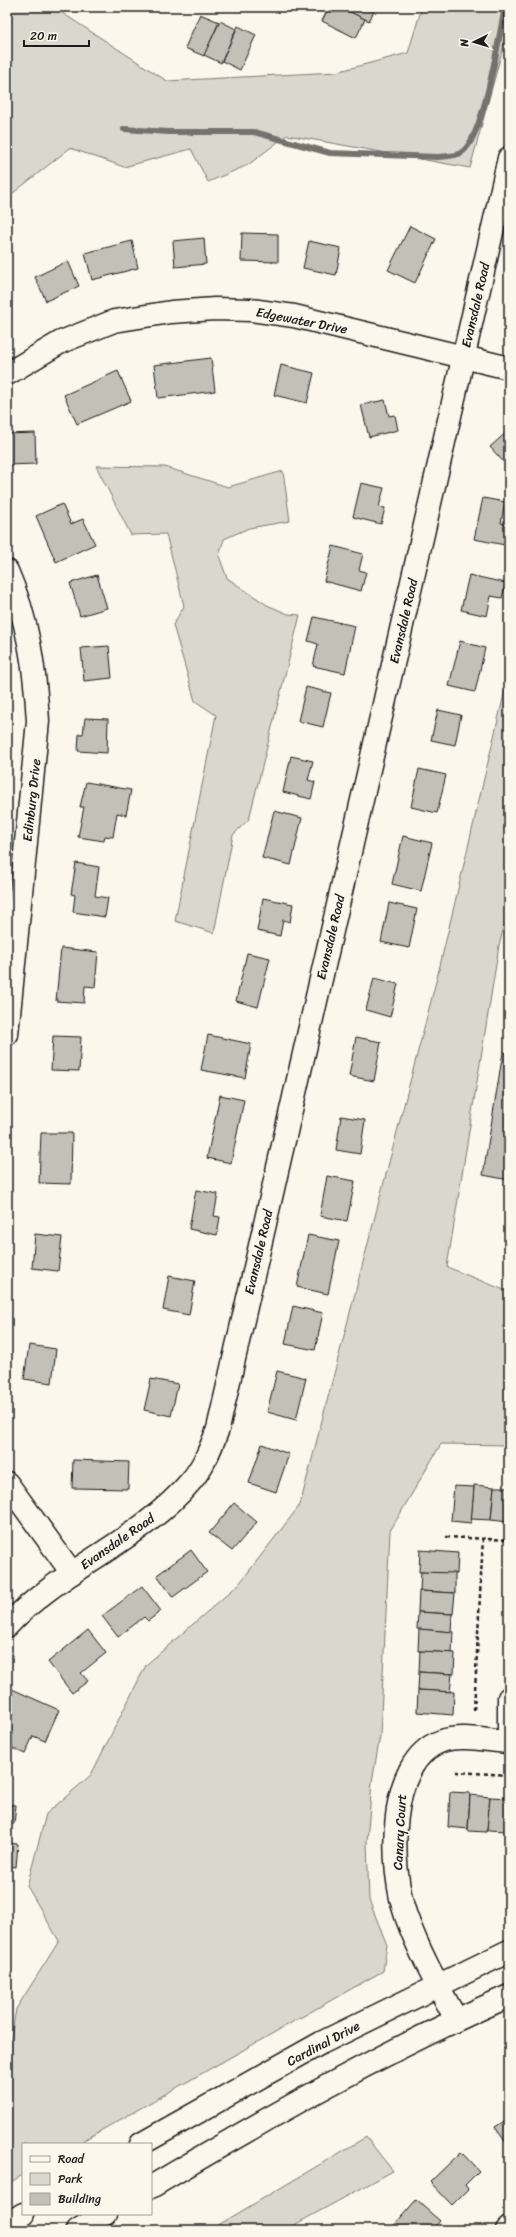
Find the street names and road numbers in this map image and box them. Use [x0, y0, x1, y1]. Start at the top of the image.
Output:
street label: Evansdale Road [455, 259, 497, 350]
street label: Edgewater Drive [254, 300, 350, 341]
street label: Evansdale Road [383, 575, 425, 666]
street label: Edinburg Drive [16, 757, 47, 843]
street label: Evansdale Road [310, 891, 352, 982]
street label: Evansdale Road [238, 1206, 280, 1297]
street label: Evansdale Road [75, 1506, 160, 1576]
street label: Canary Court [386, 1793, 413, 1871]
street label: Cardinal Drive [282, 2014, 364, 2072]

